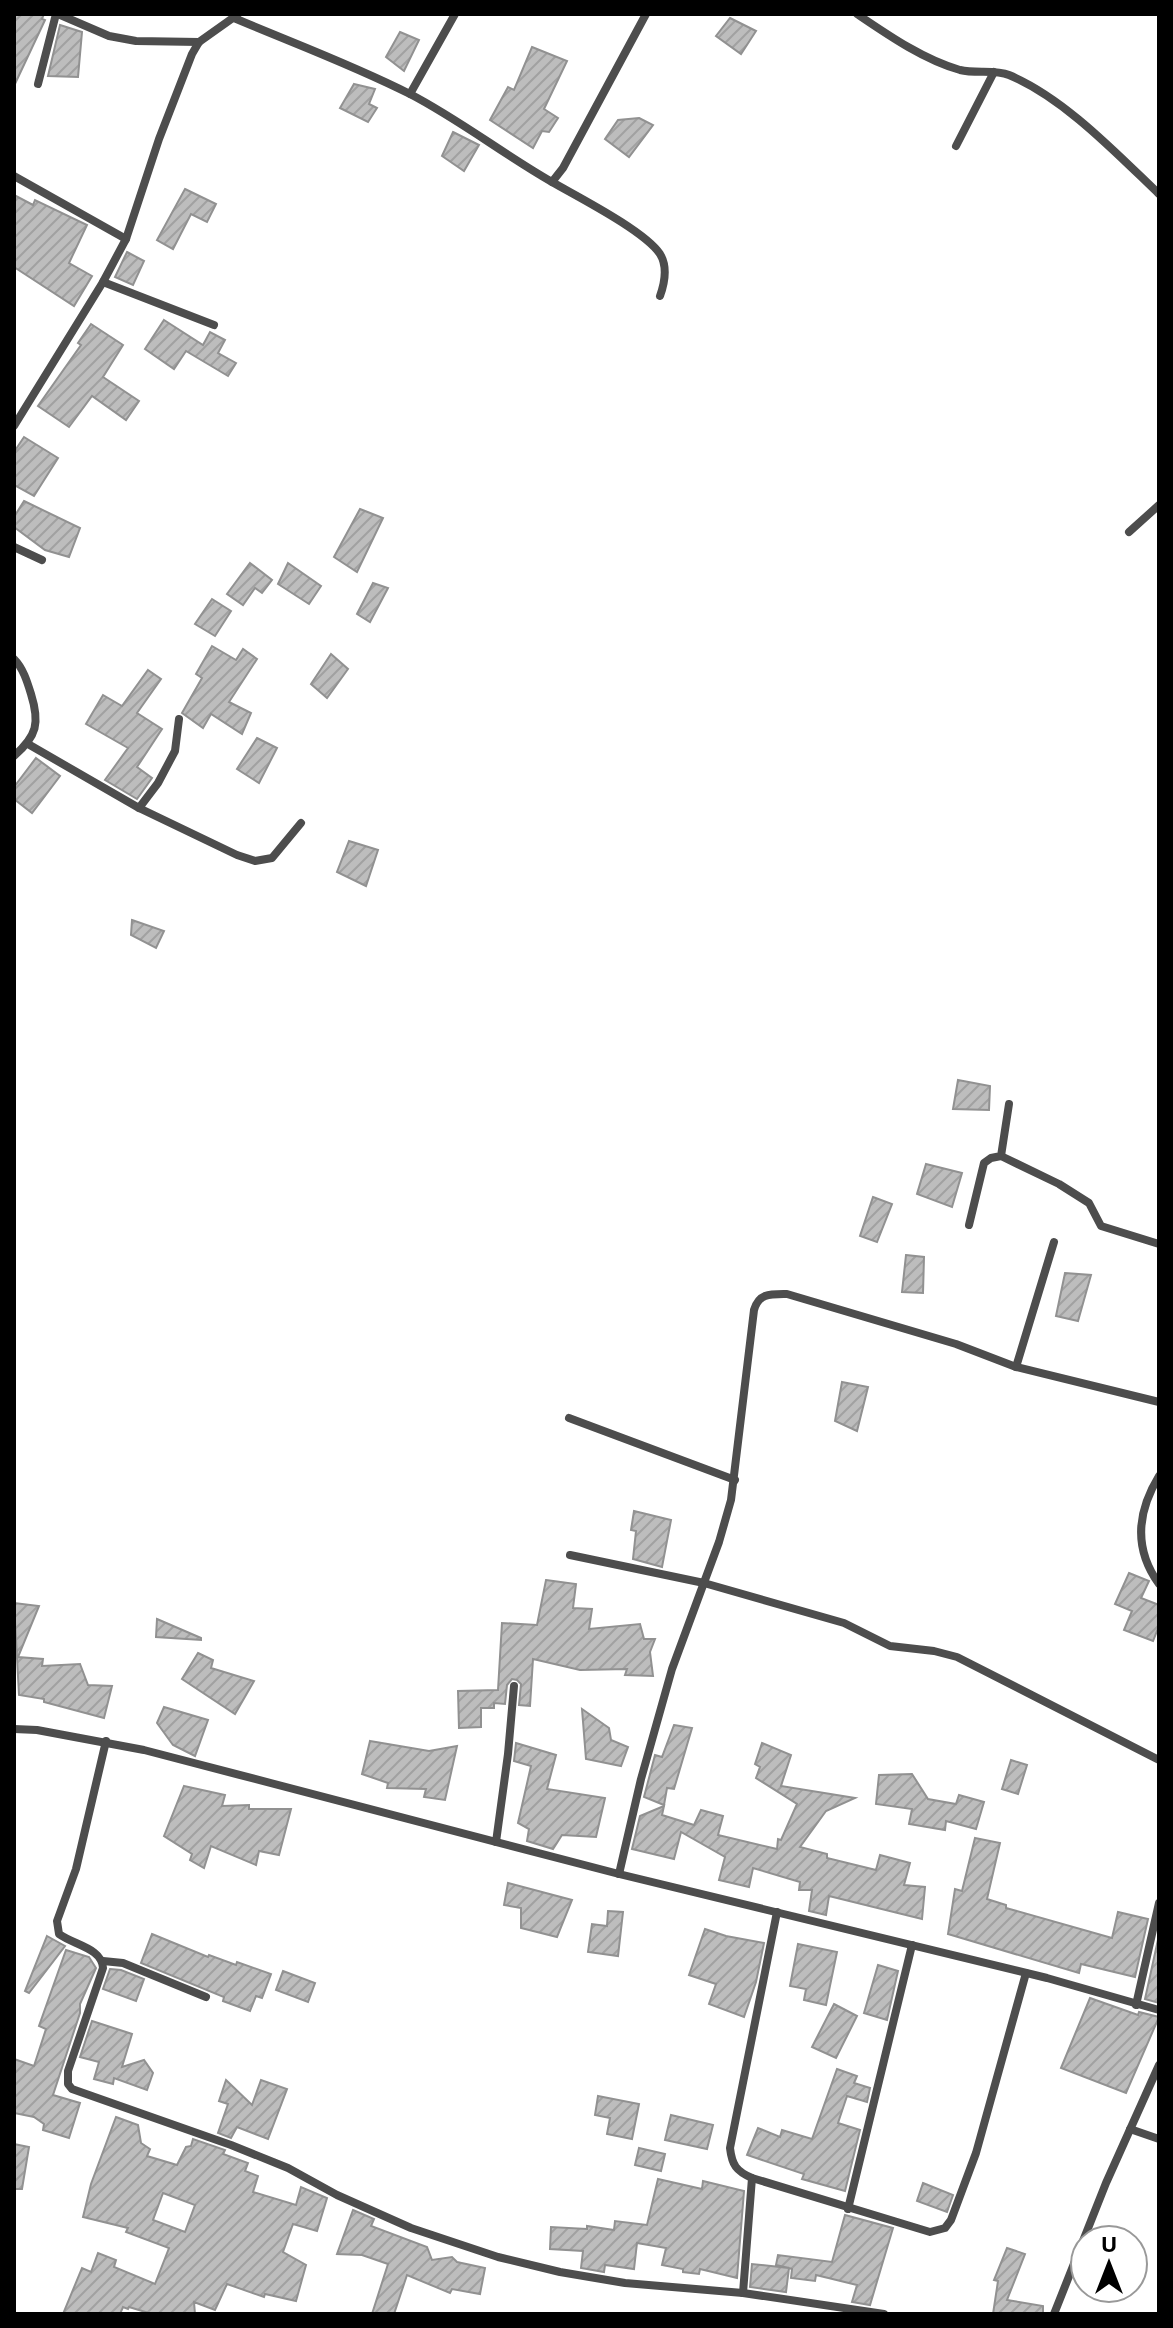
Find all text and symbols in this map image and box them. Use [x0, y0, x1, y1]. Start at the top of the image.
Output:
north arrow [1069, 2224, 1149, 2304]
text: U [1101, 2228, 1117, 2258]

